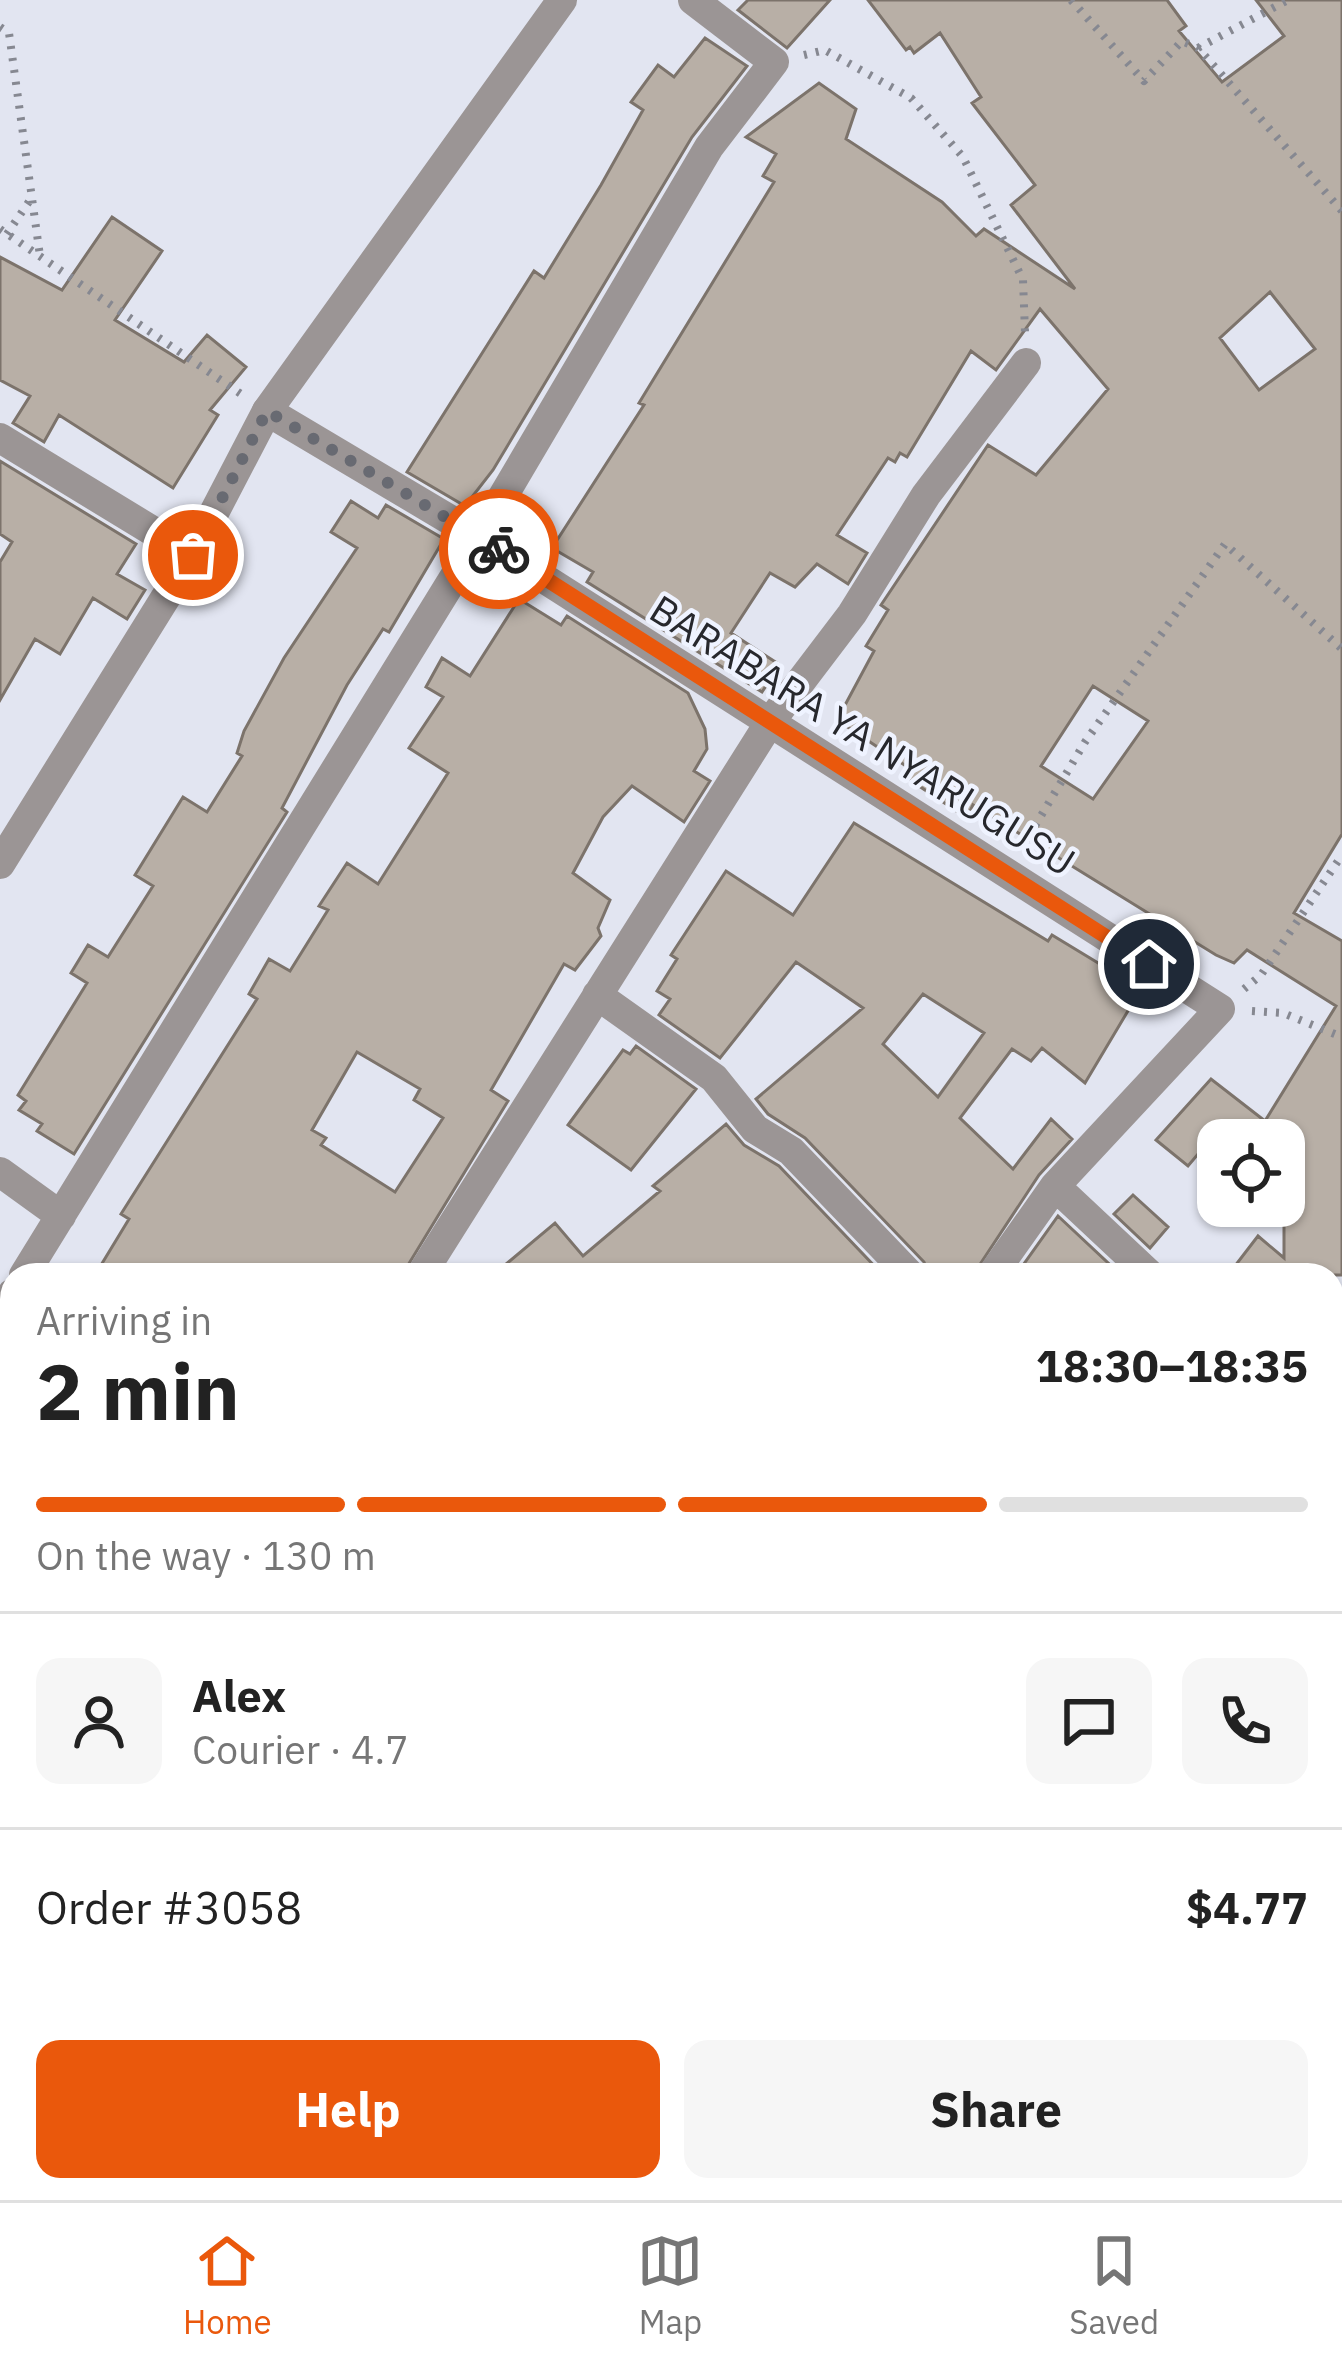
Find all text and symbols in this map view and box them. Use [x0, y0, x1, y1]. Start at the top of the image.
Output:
courier [439, 489, 559, 609]
pin [142, 504, 244, 606]
icon: bike [466, 516, 532, 582]
icon: bag [160, 522, 226, 588]
street label: BARABARA YA NYARUGUSU [641, 583, 1085, 887]
pin [1098, 913, 1200, 1015]
icon: home [1116, 931, 1182, 997]
map controls [1197, 1119, 1305, 1227]
button: locate [1197, 1119, 1305, 1227]
text: Arriving in [36, 1295, 212, 1346]
text: 18:30–18:35 [1036, 1336, 1308, 1394]
text: 2 min [36, 1340, 240, 1441]
text: On the way · 130 m [36, 1530, 376, 1581]
button: person [36, 1658, 162, 1784]
button: chat [1026, 1658, 1152, 1784]
button: phone [1182, 1658, 1308, 1784]
text: Alex [192, 1666, 286, 1724]
text: Courier · 4.7 [192, 1724, 409, 1775]
text: Order #3058 [36, 1878, 302, 1936]
text: $4.77 [1186, 1878, 1308, 1936]
button: Help [36, 2040, 660, 2178]
button: Share [684, 2040, 1308, 2178]
tab: Home [183, 2228, 272, 2343]
tab: Map [637, 2228, 703, 2343]
tab: Saved [1069, 2228, 1159, 2343]

